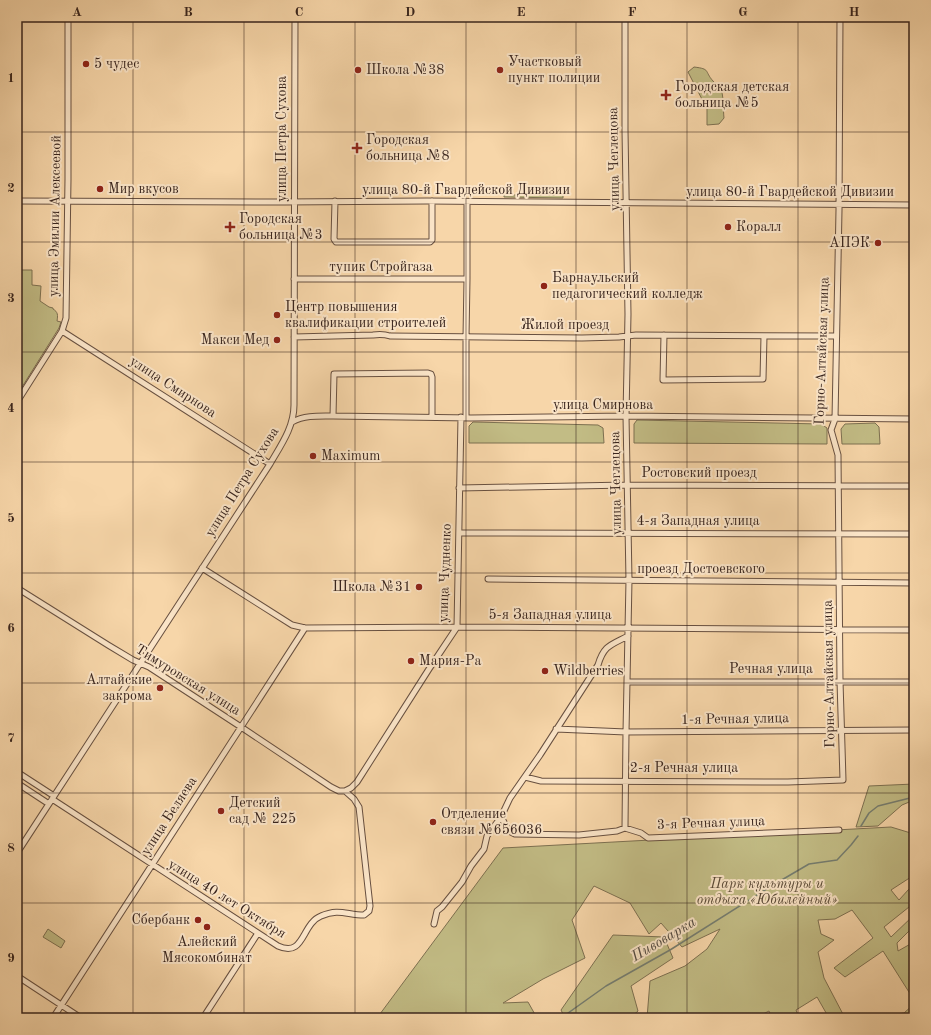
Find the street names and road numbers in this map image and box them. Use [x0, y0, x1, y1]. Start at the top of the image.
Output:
street label: улица Петра Сухова [275, 76, 289, 202]
street label: улица Чеглецова [606, 107, 622, 211]
street label: улица Эмилии Алексеевой [47, 135, 63, 297]
street label: улица 80-й Гвардейской Дивизии [362, 183, 570, 197]
street label: улица 80-й Гвардейской Дивизии [686, 185, 894, 199]
street label: тупик Стройгаза [329, 260, 433, 274]
street label: Горно-Алтайская улица [812, 277, 832, 425]
street label: Жилой проезд [521, 318, 609, 332]
street label: улица Смирнова [127, 354, 219, 420]
street label: улица Смирнова [553, 398, 653, 412]
street label: улица Петра Сухова [203, 425, 281, 539]
street label: улица Чеглецова [608, 431, 624, 535]
street label: Ростовский проезд [641, 466, 757, 480]
street label: 4-я Западная улица [636, 514, 760, 528]
street label: улица Чудненко [436, 523, 454, 623]
street label: проезд Достоевского [637, 562, 765, 576]
street label: Горно-Алтайская улица [821, 600, 837, 748]
street label: 5-я Западная улица [488, 608, 612, 622]
street label: Тимуровская улица [133, 642, 243, 718]
street label: Речная улица [729, 662, 813, 676]
street label: 1-я Речная улица [681, 711, 789, 727]
street label: 2-я Речная улица [630, 761, 738, 775]
street label: улица Беляева [138, 774, 200, 858]
street label: 3-я Речная улица [657, 814, 765, 832]
street label: улица 40 лет Октября [166, 857, 288, 941]

